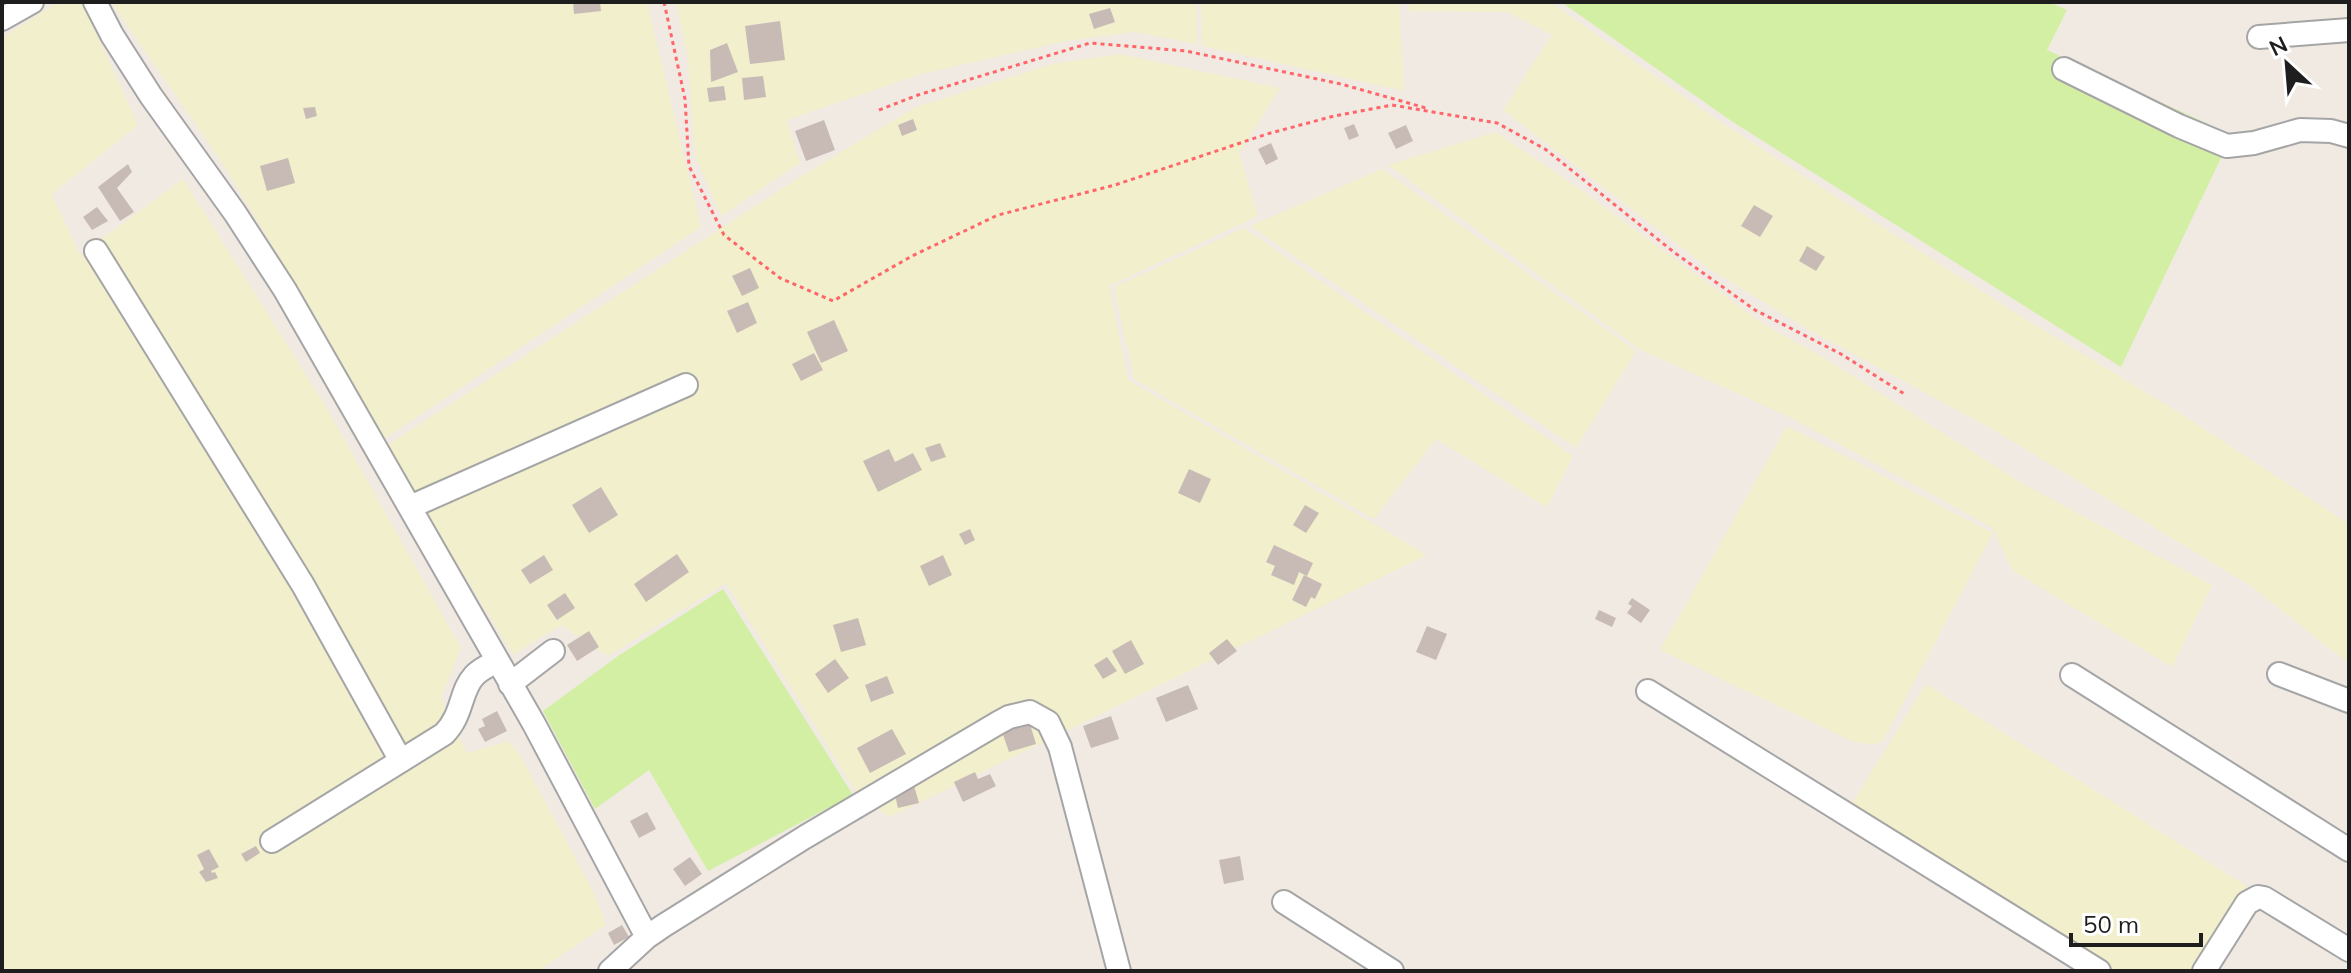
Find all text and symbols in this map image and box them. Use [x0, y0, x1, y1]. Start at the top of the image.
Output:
north arrow [2247, 24, 2327, 104]
text: N [2265, 30, 2292, 62]
scale bar [2071, 897, 2201, 947]
text: 50 m [2083, 909, 2139, 939]

